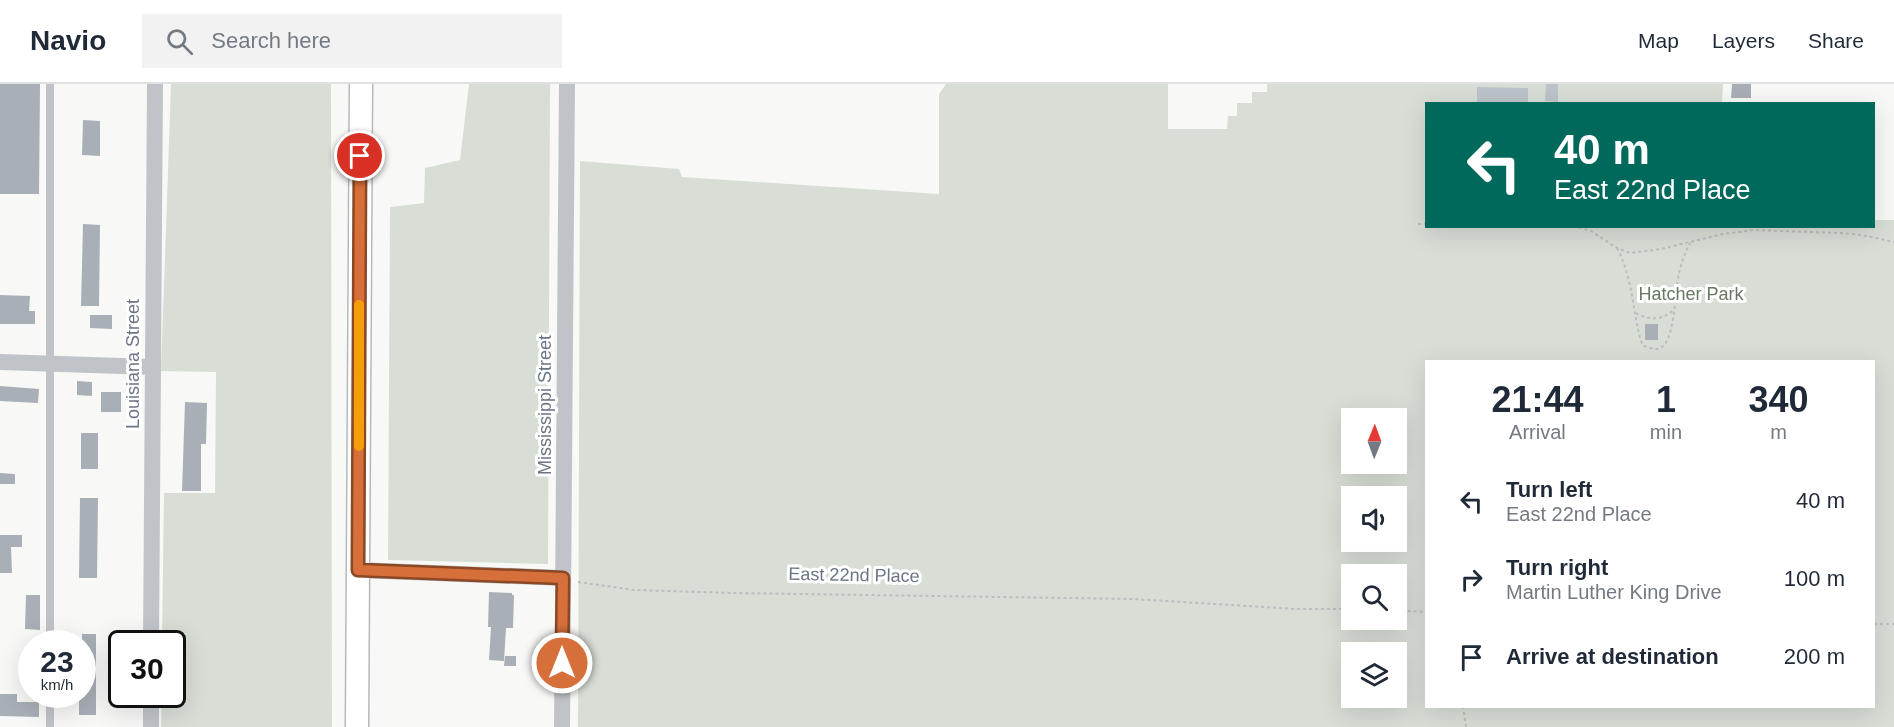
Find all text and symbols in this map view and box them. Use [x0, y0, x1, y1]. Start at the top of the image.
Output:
search box [142, 14, 562, 68]
text: Navio [30, 25, 106, 56]
icon: search [163, 25, 196, 58]
text: Search here [211, 28, 331, 53]
text: Map [1638, 29, 1679, 52]
text: Layers [1712, 29, 1775, 52]
text: Share [1808, 29, 1864, 52]
icon: left [1455, 126, 1533, 204]
text: 40 m [1554, 126, 1650, 173]
pin [334, 130, 385, 181]
icon: arrive [343, 139, 376, 172]
text: East 22nd Place [1554, 175, 1751, 205]
park label: Hatcher Park [1638, 284, 1745, 304]
street label: Louisiana Street [123, 299, 143, 429]
street label: Mississippi Street [535, 335, 555, 475]
text: 21:44 [1491, 379, 1583, 420]
text: 1 [1656, 379, 1676, 420]
text: 340 [1748, 379, 1809, 420]
north arrow [1341, 408, 1407, 474]
map controls [1341, 408, 1407, 708]
text: Arrival [1509, 421, 1566, 443]
text: min [1650, 421, 1682, 443]
text: m [1770, 421, 1787, 443]
text: Turn left [1506, 477, 1592, 502]
icon: left [1455, 485, 1488, 518]
button: sound [1341, 486, 1407, 552]
text: 40 m [1796, 488, 1845, 513]
text: East 22nd Place [1506, 503, 1652, 525]
text: Turn right [1506, 555, 1608, 580]
icon: right [1455, 563, 1488, 596]
street label: East 22nd Place [788, 564, 920, 586]
button: search [1341, 564, 1407, 630]
text: 100 m [1784, 566, 1845, 591]
text: Martin Luther King Drive [1506, 581, 1722, 603]
speed limit sign: 30 [108, 630, 186, 708]
position arrow [530, 631, 594, 695]
icon: arrive [1455, 641, 1488, 674]
button: layers [1341, 642, 1407, 708]
text: Arrive at destination [1506, 644, 1719, 669]
text: 200 m [1784, 644, 1845, 669]
text: 23 [40, 645, 74, 678]
text: km/h [41, 676, 73, 693]

